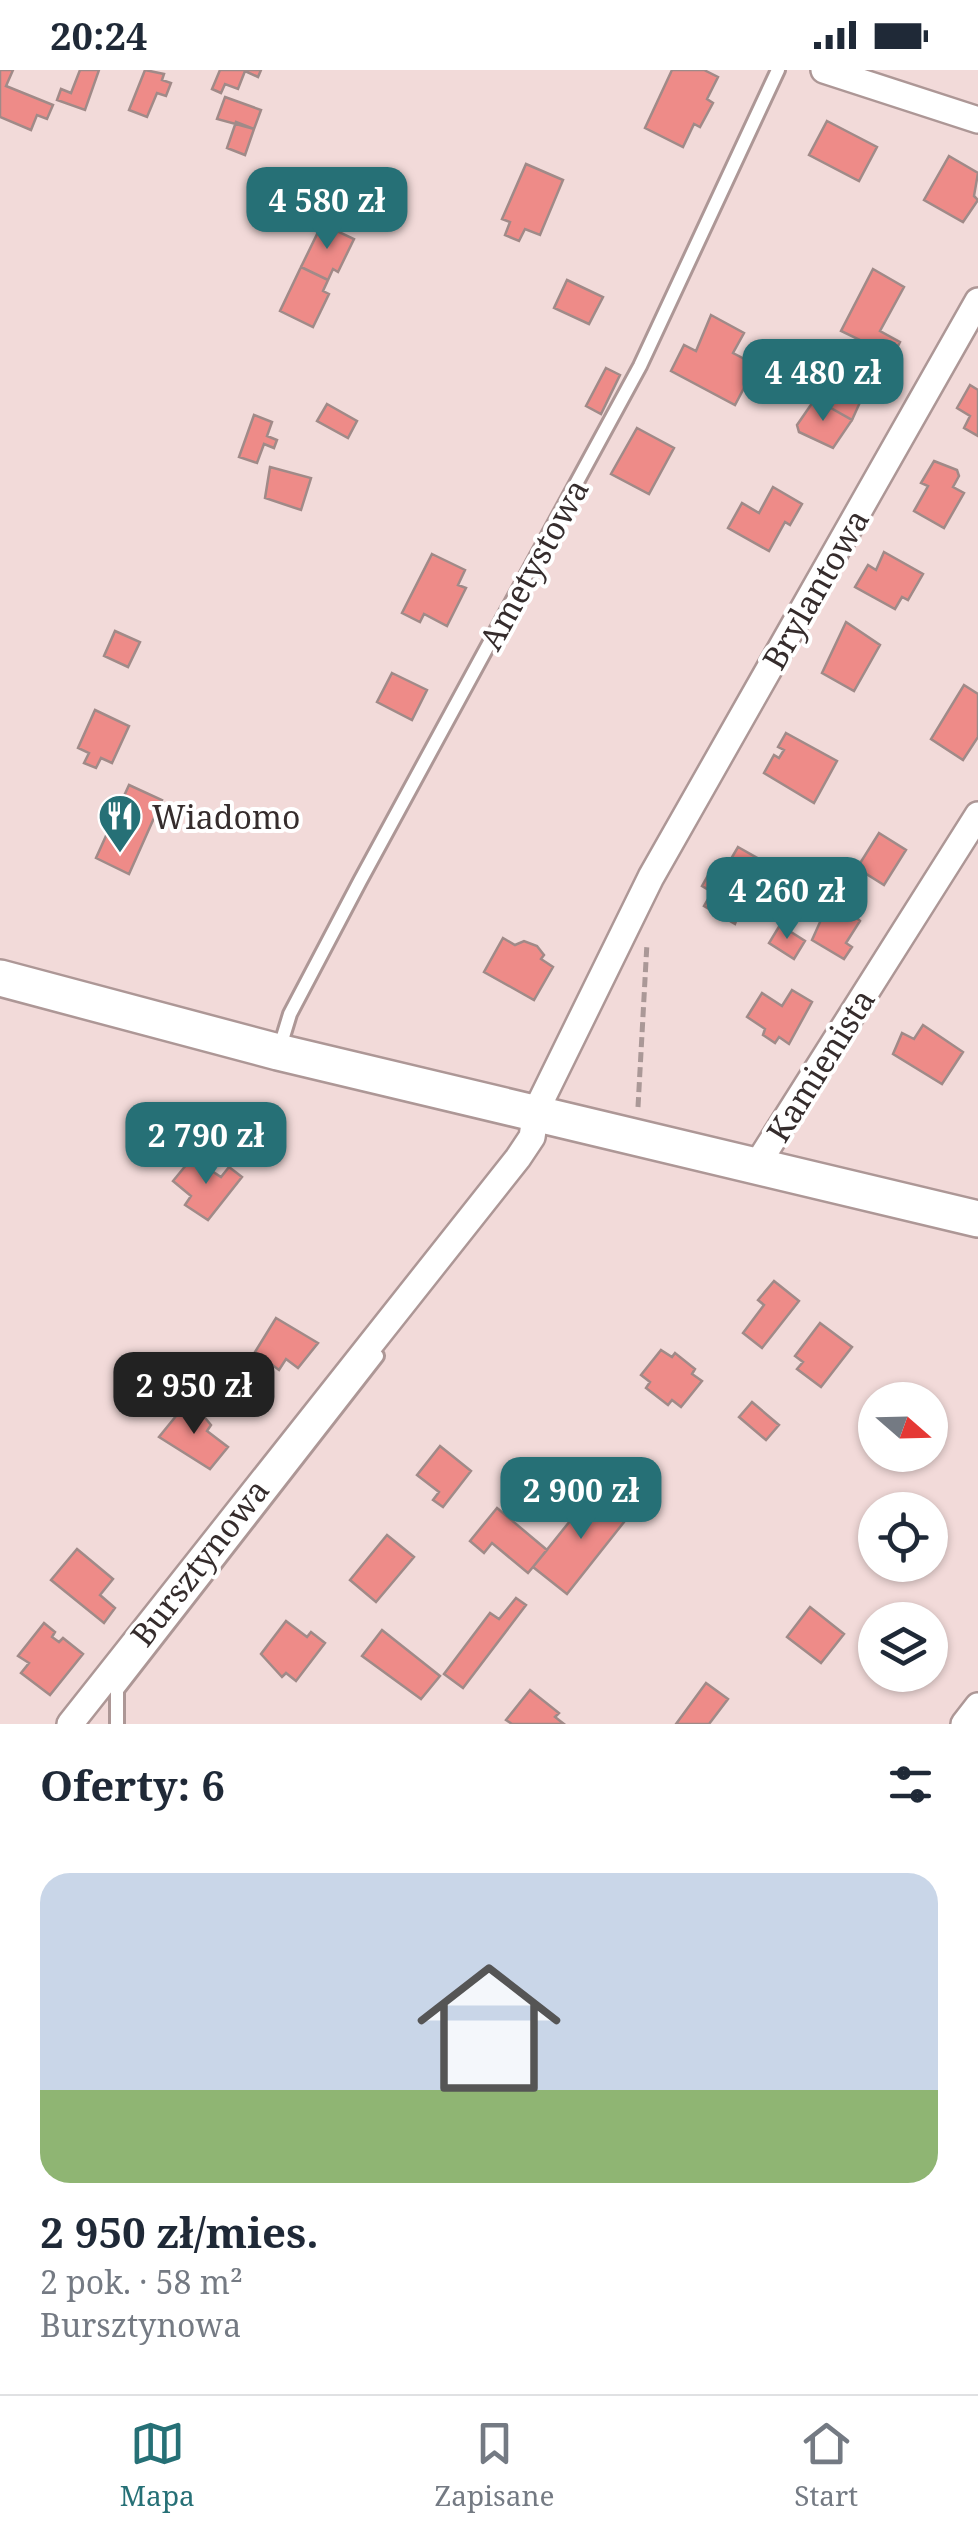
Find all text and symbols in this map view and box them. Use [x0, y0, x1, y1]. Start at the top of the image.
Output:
text: 20:24 [50, 9, 147, 61]
pin: 4 580 zł [224, 167, 430, 252]
text: 4 580 zł [268, 178, 386, 221]
pin: 4 480 zł [720, 339, 926, 424]
text: 4 480 zł [764, 350, 882, 393]
street label: Ametystowa [468, 471, 598, 657]
street label: Brylantowa [752, 501, 878, 677]
restaurant icon: Wiadomo [97, 793, 143, 854]
place label: Wiadomo [152, 795, 301, 838]
pin: 4 260 zł [684, 857, 890, 942]
text: 4 260 zł [728, 868, 846, 911]
street label: Kamienista [756, 980, 884, 1150]
pin: 2 790 zł [103, 1102, 309, 1187]
text: 2 790 zł [147, 1113, 265, 1156]
pin: 2 950 zł [91, 1352, 297, 1437]
text: 2 950 zł [135, 1363, 253, 1406]
north arrow [858, 1382, 948, 1472]
map controls [858, 1382, 948, 1692]
pin: 2 900 zł [478, 1457, 684, 1542]
text: 2 900 zł [522, 1468, 640, 1511]
street label: Bursztynowa [120, 1470, 278, 1654]
button: locate [858, 1492, 948, 1582]
button: layers [858, 1602, 948, 1692]
text: Oferty: 6 [40, 1756, 225, 1813]
icon: filters [883, 1757, 938, 1812]
icon: home [399, 1938, 579, 2118]
text: 2 950 zł/mies. [40, 2203, 319, 2260]
text: 2 pok. · 58 m² [40, 2260, 243, 2303]
text: Bursztynowa [40, 2303, 241, 2346]
tab: Mapa [120, 2416, 195, 2514]
tab: Zapisane [435, 2416, 555, 2514]
tab: Start [794, 2416, 858, 2514]

